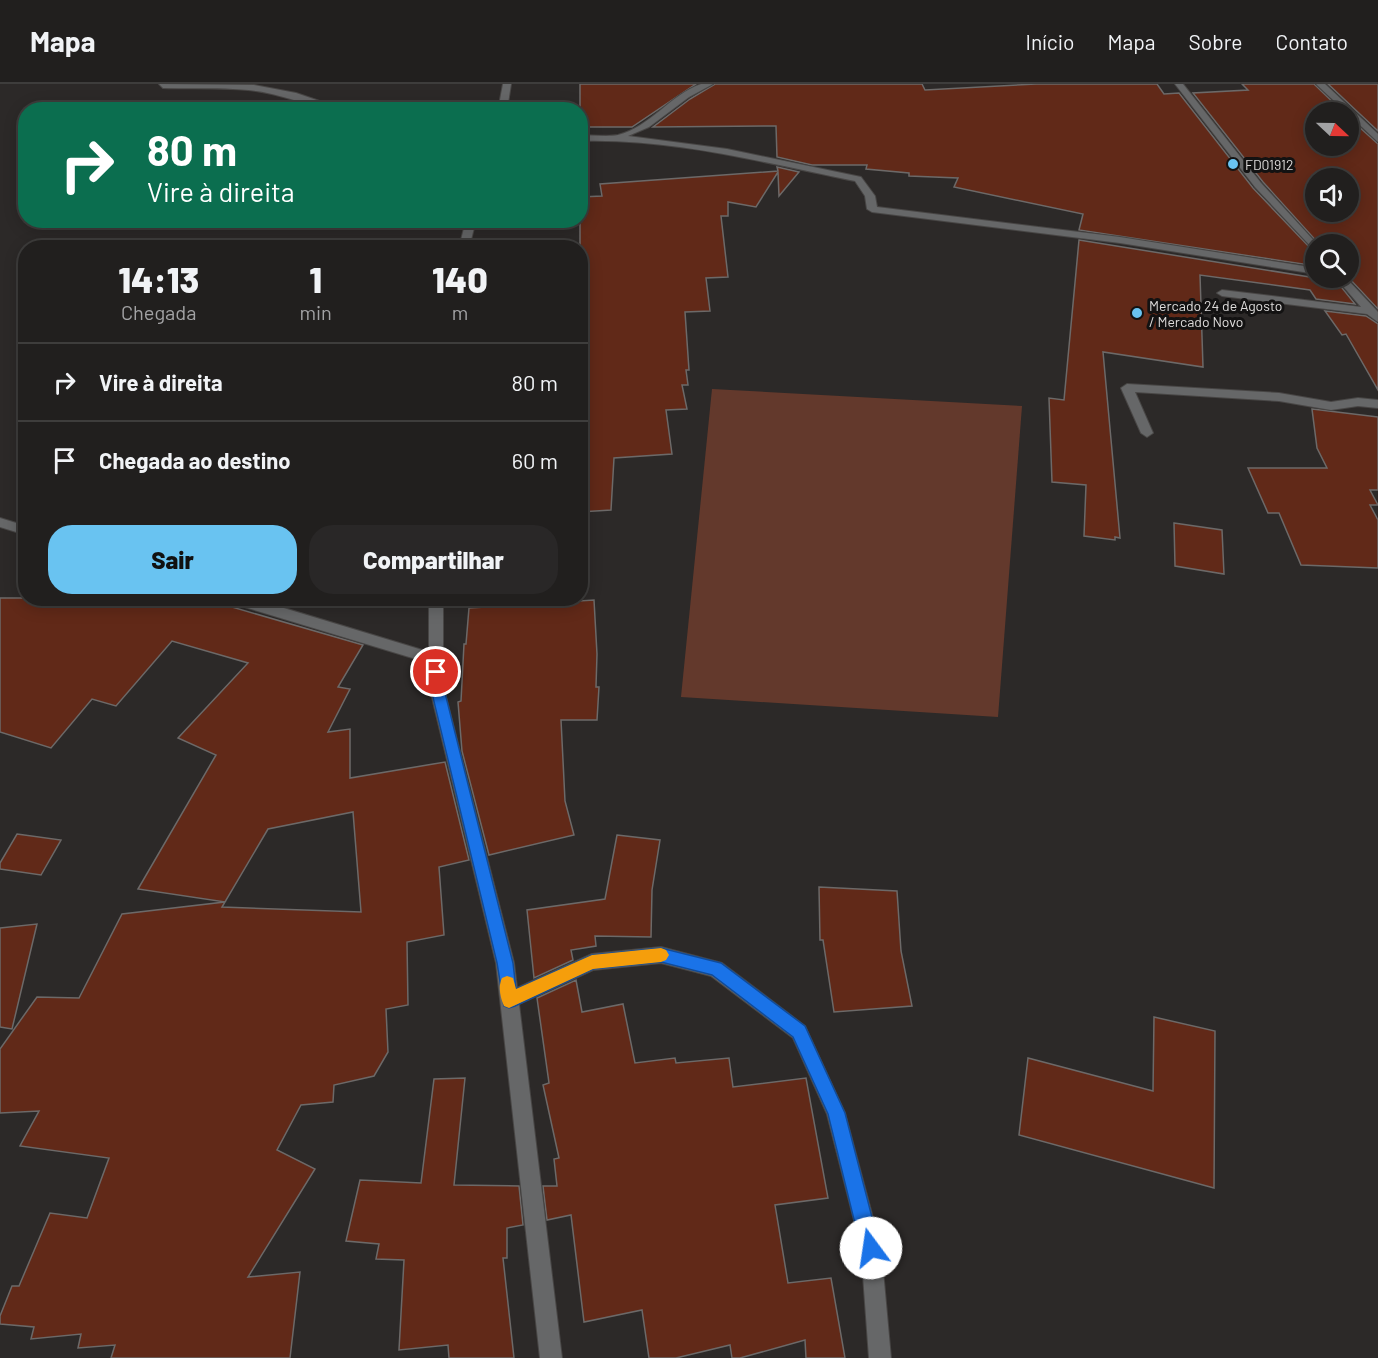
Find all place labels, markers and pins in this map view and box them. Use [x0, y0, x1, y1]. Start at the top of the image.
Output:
place label: FD01912 [1245, 156, 1293, 173]
marker: FD01912 [1226, 157, 1240, 171]
place label: Mercado 24 de Agosto / Mercado Novo [1149, 297, 1283, 330]
marker: Mercado 24 de Agosto / Mercado Novo [1130, 306, 1144, 320]
pin [410, 646, 461, 697]

